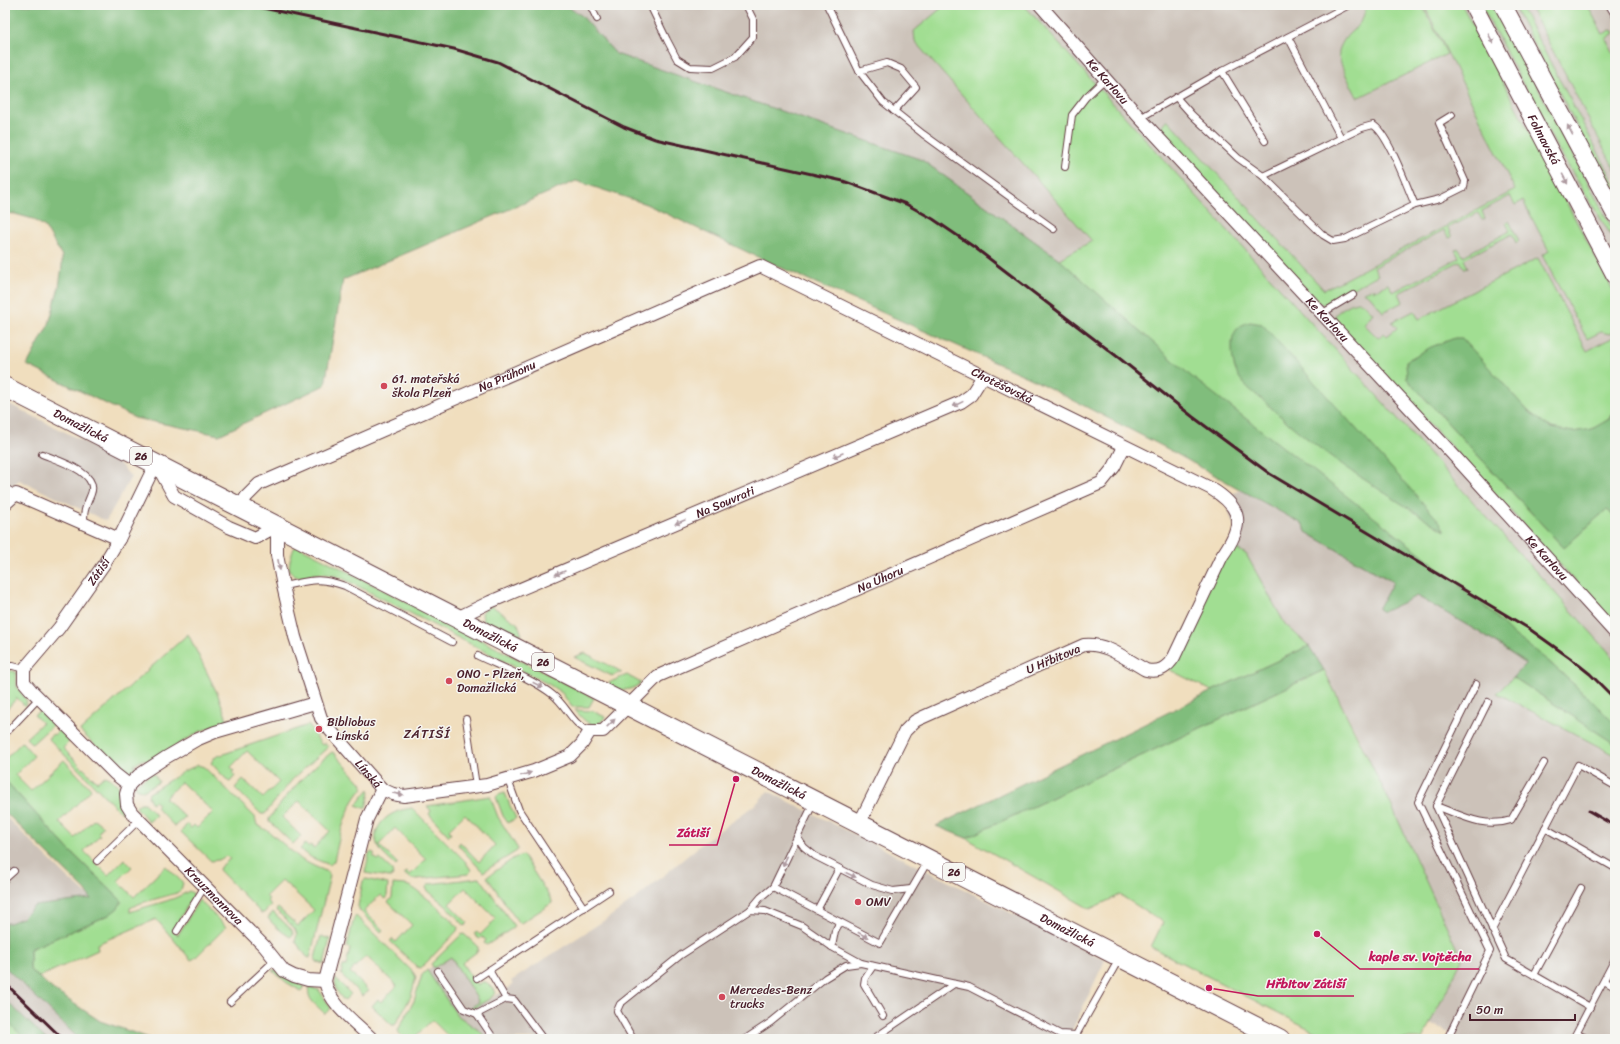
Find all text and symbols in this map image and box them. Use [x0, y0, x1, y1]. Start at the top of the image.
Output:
one-way arrow [1488, 34, 1494, 45]
street label: Ke Karlovu [1081, 53, 1135, 110]
street label: Folmavská [1521, 110, 1566, 169]
one-way arrow [1567, 124, 1574, 136]
one-way arrow [1561, 173, 1568, 185]
street label: Ke Karlovu [1300, 291, 1355, 348]
street label: Na Průhonu [474, 354, 540, 398]
street label: Chotěšovská [968, 361, 1037, 410]
place label: 61. mateřská škola Plzeň [391, 368, 460, 404]
marker: 61. mateřská škola Plzeň [379, 381, 389, 391]
one-way arrow [952, 400, 963, 407]
street label: Domažlická [49, 402, 112, 449]
road number: 26 [130, 447, 152, 465]
one-way arrow [832, 452, 844, 458]
street label: Na Souvrati [692, 480, 759, 525]
one-way arrow [673, 519, 685, 525]
street label: Ke Karlovu [1520, 530, 1574, 586]
street label: Zátiší [81, 552, 117, 590]
one-way arrow [276, 559, 282, 571]
street label: Na Úhoru [853, 559, 908, 599]
one-way arrow [554, 570, 566, 576]
street label: Domažlická [459, 612, 522, 658]
street label: U Hřbitova [1022, 638, 1084, 680]
road number: 26 [532, 653, 554, 671]
place label: ONO - Plzeň, Domažlická [457, 663, 525, 699]
marker: ONO - Plzeň, Domažlická [444, 676, 454, 686]
one-way arrow [532, 682, 544, 689]
place label: Bibliobus - Línská [327, 711, 376, 747]
one-way arrow [606, 718, 616, 727]
district label: ZÁTIŠÍ [403, 722, 451, 745]
marker: Bibliobus - Línská [314, 724, 324, 734]
street label: Línská [349, 754, 388, 793]
street label: Domažlická [747, 759, 810, 806]
one-way arrow [520, 770, 532, 776]
one-way arrow [392, 791, 404, 797]
callout: Zátiší [669, 820, 717, 845]
text: Zátiší [676, 821, 712, 844]
one-way arrow [782, 856, 788, 867]
street label: Kreuzmannova [179, 861, 249, 931]
road number: 26 [943, 863, 965, 881]
one-way arrow [845, 872, 856, 878]
place label: OMV [866, 891, 892, 913]
marker: OMV [853, 897, 863, 907]
street label: Domažlická [1036, 907, 1099, 953]
one-way arrow [858, 931, 869, 938]
callout: kaple sv. Vojtěcha [1360, 944, 1479, 969]
text: kaple sv. Vojtěcha [1368, 945, 1472, 968]
callout: Hřbitov Zátiší [1258, 971, 1354, 996]
text: Hřbitov Zátiší [1265, 972, 1348, 995]
place label: Mercedes-Benz trucks [730, 979, 812, 1015]
marker: Mercedes-Benz trucks [717, 992, 727, 1002]
scale bar [1470, 996, 1575, 1022]
text: 50 m [1476, 999, 1503, 1021]

